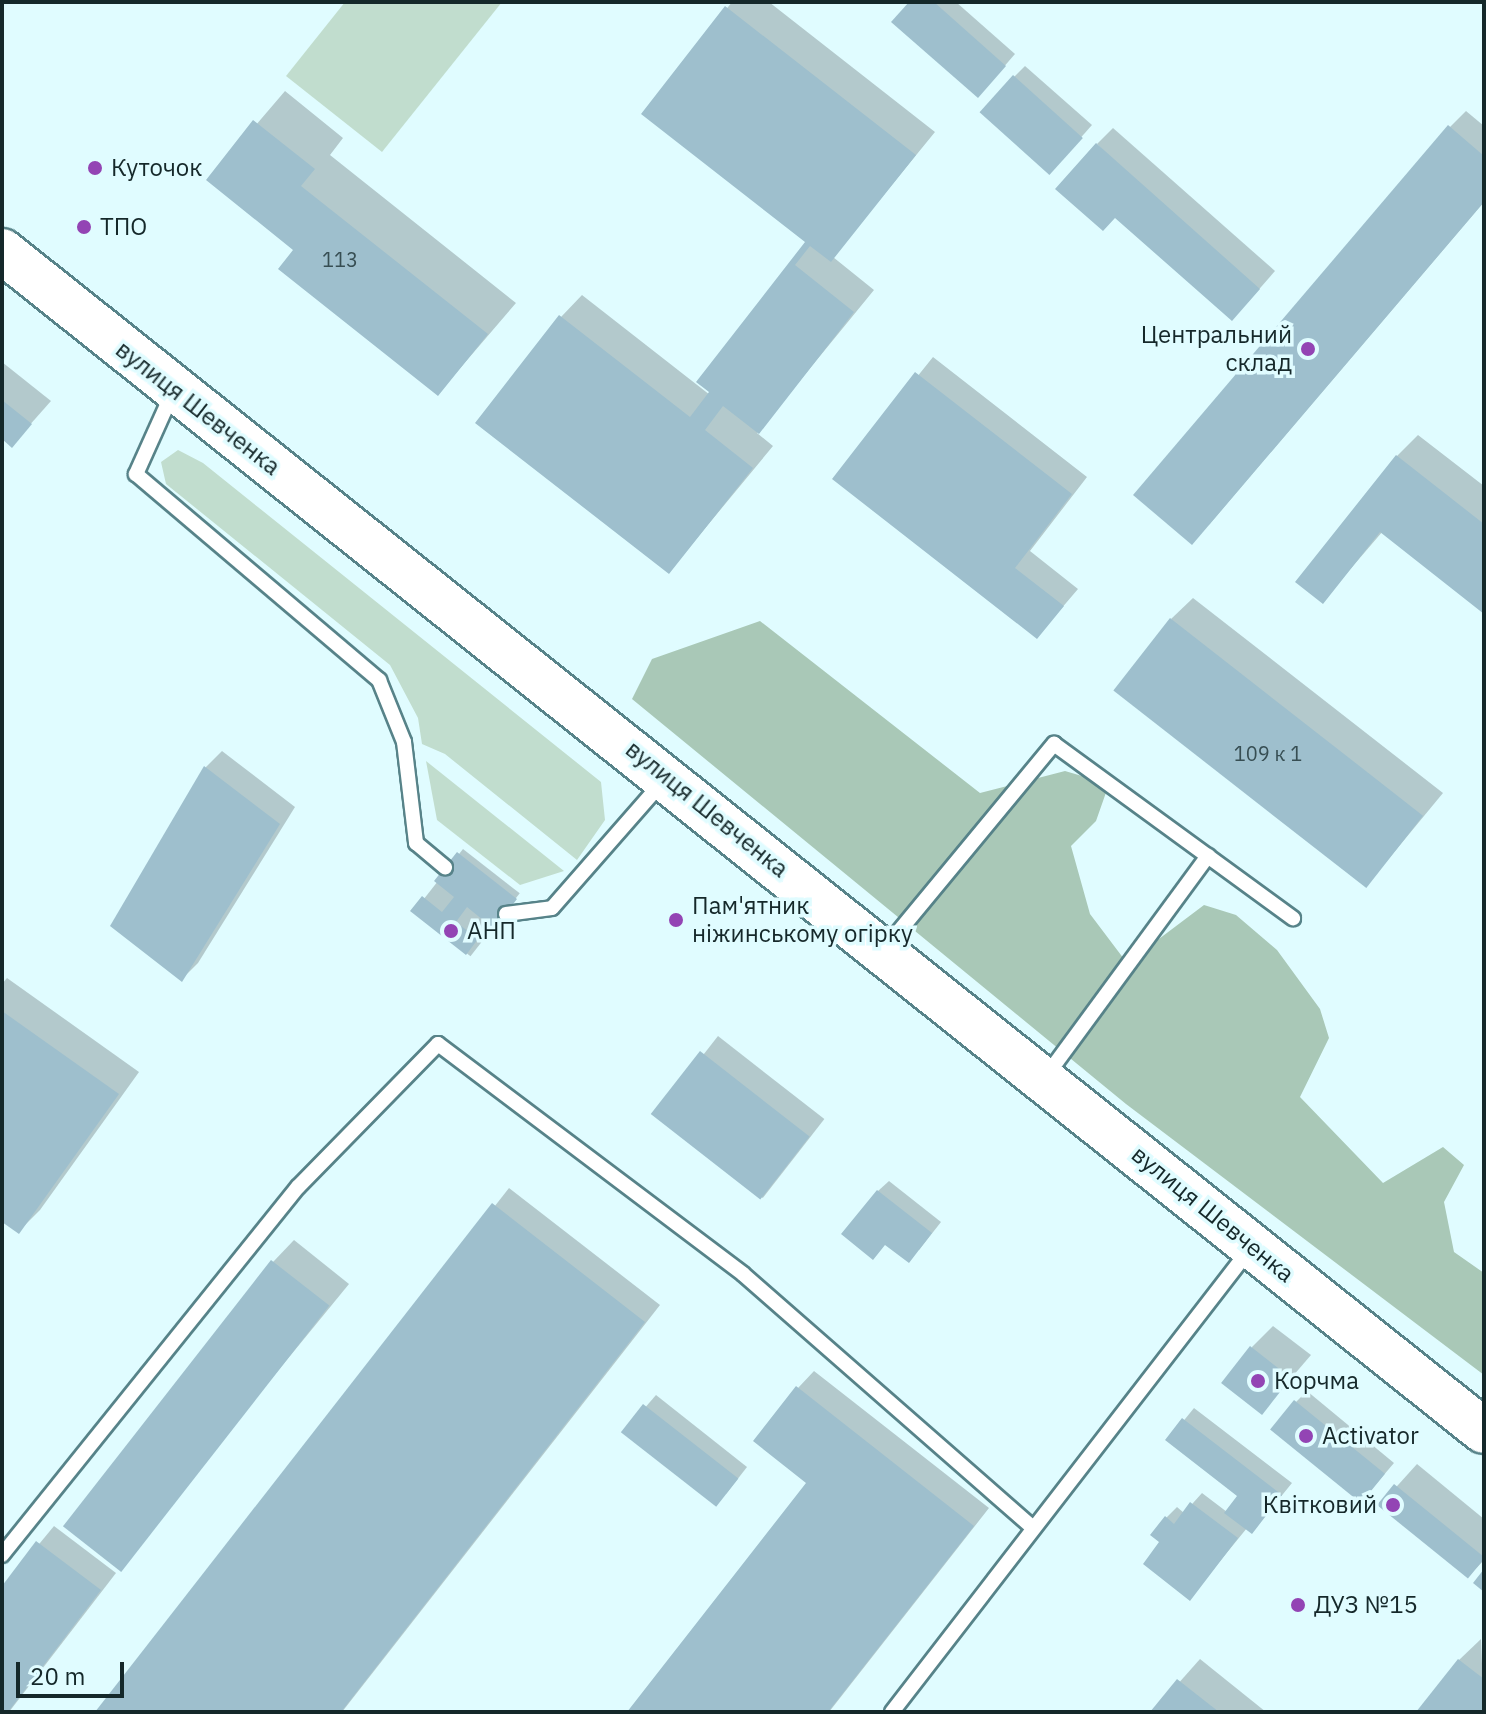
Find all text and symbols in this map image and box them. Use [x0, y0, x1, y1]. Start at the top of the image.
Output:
place label: Куточок [111, 154, 202, 182]
marker: Куточок [86, 159, 104, 177]
place label: ТПО [100, 213, 147, 241]
marker: ТПО [75, 218, 93, 236]
house number: 113 [322, 247, 358, 271]
place label: Центральний склад [1141, 321, 1292, 377]
street label: вулиця Шевченка [110, 335, 286, 481]
marker: Центральний склад [1299, 340, 1317, 358]
street label: вулиця Шевченка [620, 735, 794, 883]
house number: 109 к 1 [1234, 741, 1302, 765]
place label: Пам'ятник ніжинському огірку [692, 892, 913, 948]
marker: Пам'ятник ніжинському огірку [667, 911, 685, 929]
place label: АНП [467, 917, 516, 945]
marker: АНП [442, 922, 460, 940]
street label: вулиця Шевченка [1126, 1140, 1300, 1288]
place label: Корчма [1274, 1367, 1359, 1395]
marker: Корчма [1249, 1372, 1267, 1390]
place label: Activator [1322, 1422, 1419, 1450]
marker: Activator [1297, 1427, 1315, 1445]
place label: Квітковий [1263, 1491, 1377, 1519]
marker: Квітковий [1384, 1496, 1402, 1514]
place label: ДУЗ №15 [1314, 1591, 1418, 1619]
marker: ДУЗ №15 [1289, 1596, 1307, 1614]
scale bar [20, 1646, 128, 1696]
text: 20 m [30, 1660, 85, 1692]

